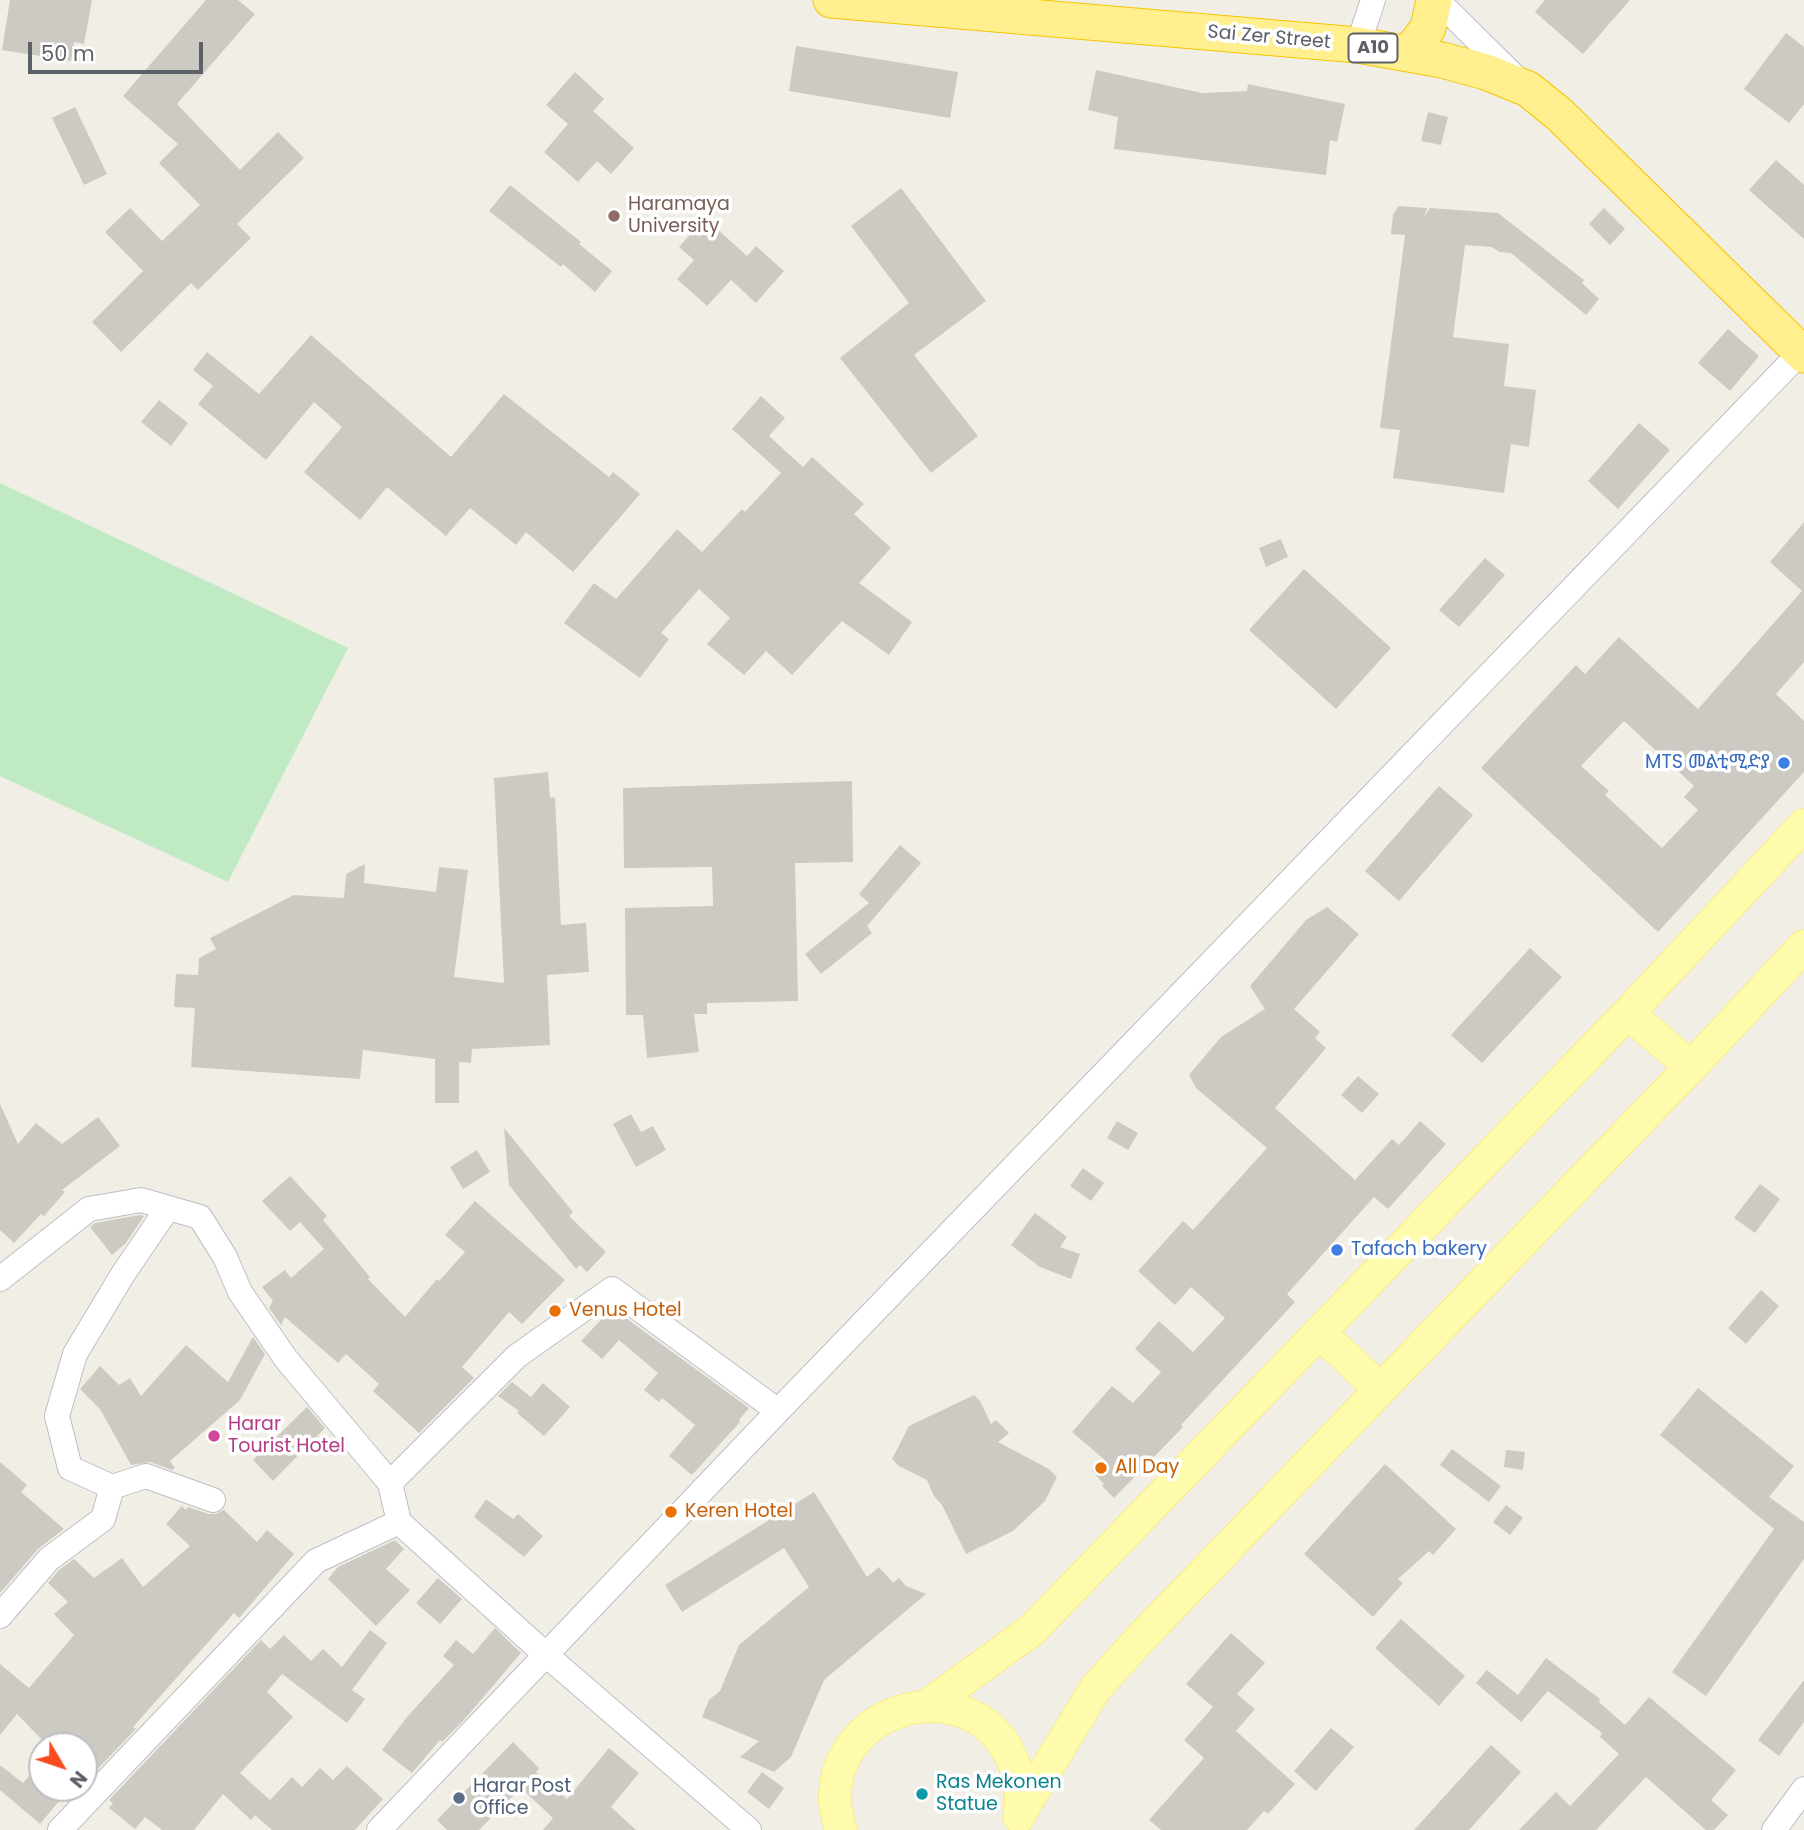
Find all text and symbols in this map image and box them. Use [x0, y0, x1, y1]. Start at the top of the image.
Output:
street label: Sai Zer Street [1206, 21, 1332, 55]
scale bar [32, 28, 206, 72]
road number: A10 [1348, 33, 1398, 62]
text: 50 m [41, 39, 95, 68]
place label: Haramaya University [628, 194, 730, 238]
marker: Haramaya University [606, 208, 622, 224]
place label: MTS መልቲሚድያ [1645, 752, 1770, 774]
marker: MTS መልቲሚድያ [1776, 755, 1792, 771]
place label: Tafach bakery [1351, 1239, 1487, 1261]
marker: Tafach bakery [1329, 1242, 1345, 1258]
place label: Venus Hotel [569, 1300, 682, 1322]
marker: Venus Hotel [547, 1303, 563, 1319]
place label: Harar Tourist Hotel [228, 1414, 345, 1458]
marker: Harar Tourist Hotel [206, 1428, 222, 1444]
place label: All Day [1115, 1457, 1179, 1479]
marker: All Day [1093, 1460, 1109, 1476]
place label: Keren Hotel [685, 1501, 793, 1523]
marker: Keren Hotel [663, 1504, 679, 1520]
north arrow [28, 1732, 98, 1802]
text: N [63, 1765, 93, 1793]
place label: Ras Mekonen Statue [936, 1772, 1062, 1816]
place label: Harar Post Office [473, 1776, 571, 1820]
marker: Ras Mekonen Statue [914, 1786, 930, 1802]
marker: Harar Post Office [451, 1790, 467, 1806]

